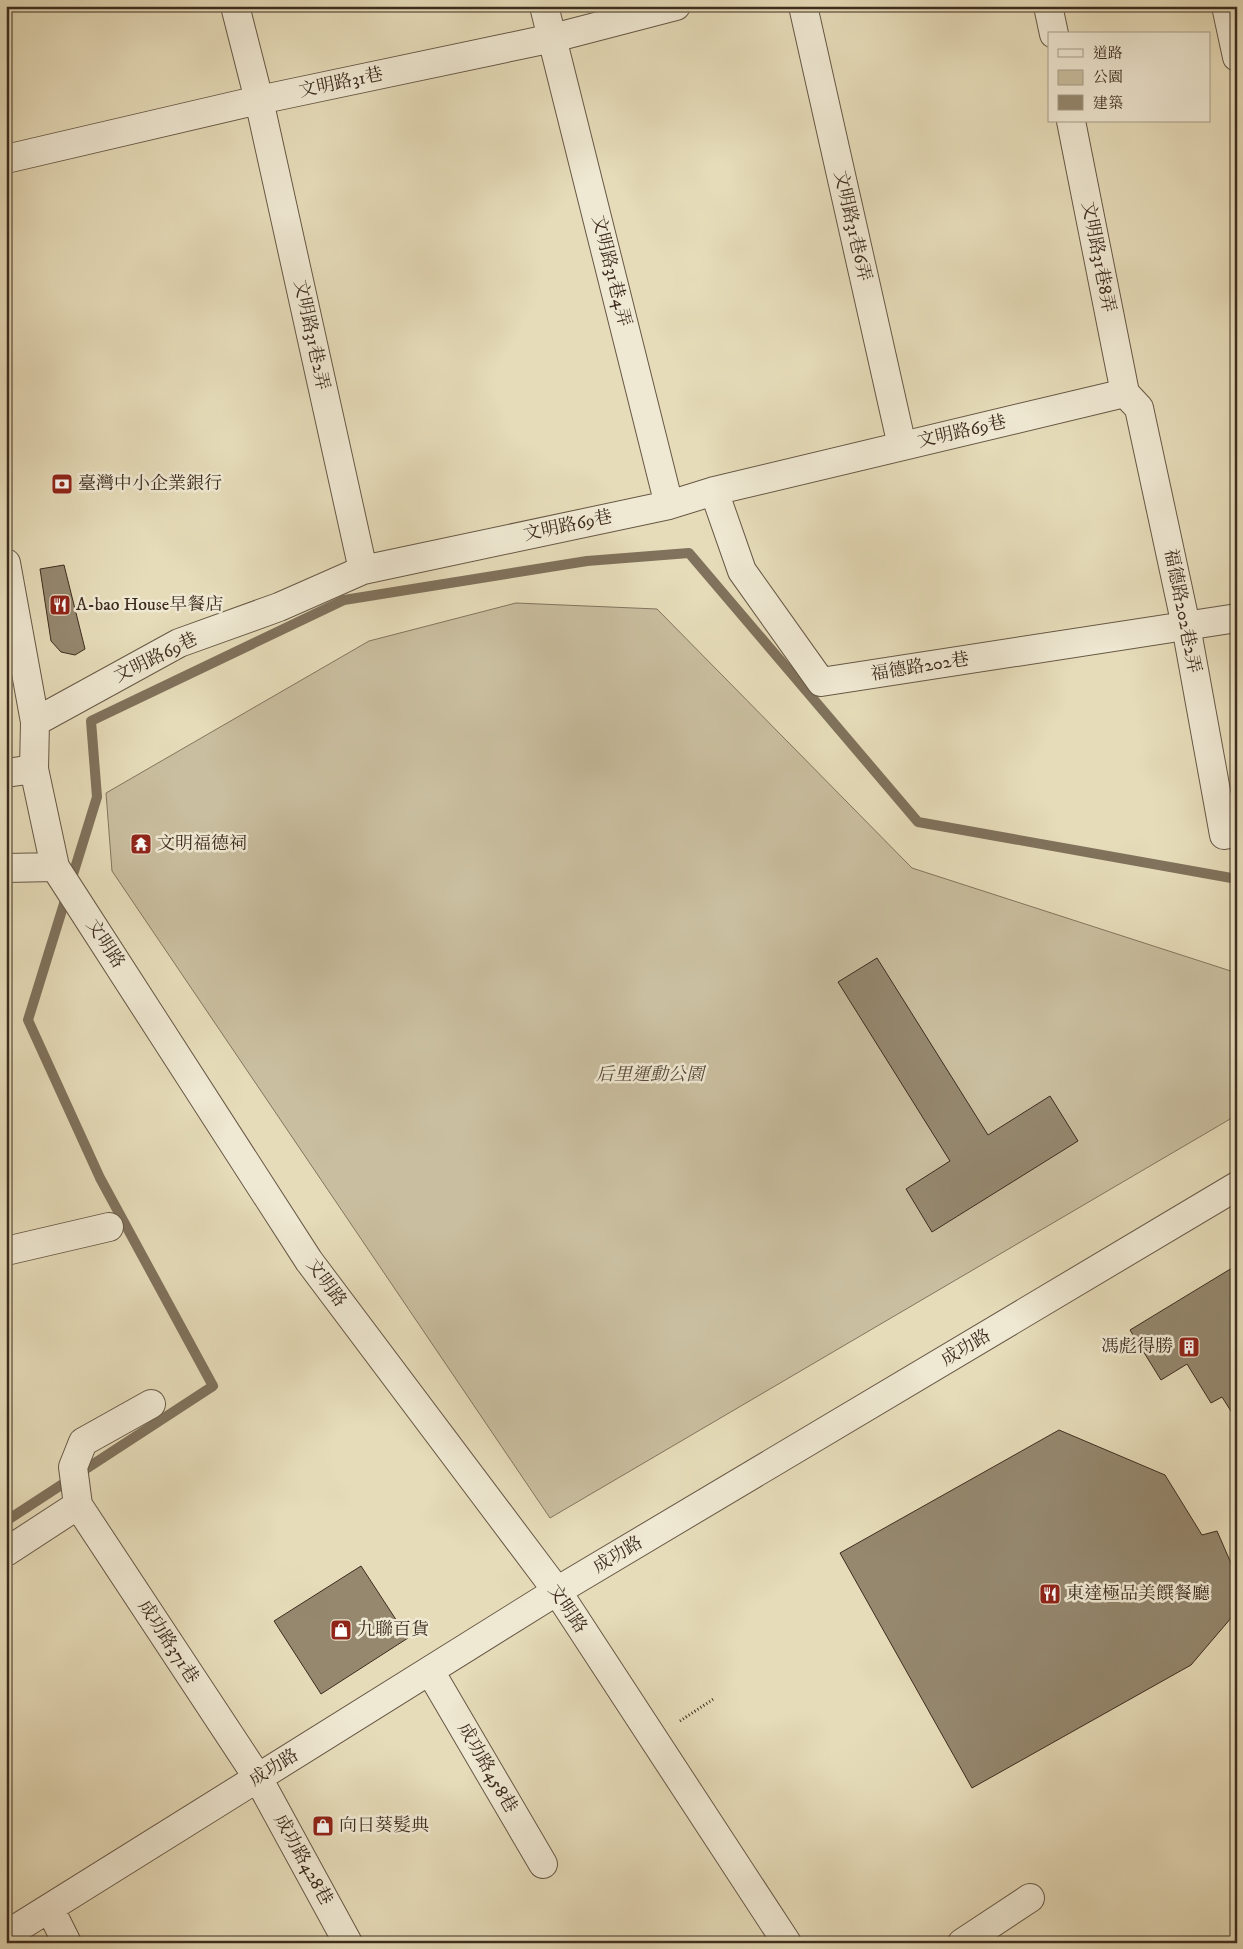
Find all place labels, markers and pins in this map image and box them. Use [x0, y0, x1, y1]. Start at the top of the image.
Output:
bank icon: 臺灣中小企業銀行 [50, 472, 74, 496]
place label: 臺灣中小企業銀行 [78, 473, 222, 495]
restaurant icon: A-bao House早餐店 [48, 593, 72, 617]
place label: A-bao House早餐店 [76, 594, 223, 616]
temple icon: 文明福德祠 [129, 832, 153, 856]
place label: 文明福德祠 [157, 833, 247, 855]
building icon: 馮彪得勝 [1177, 1335, 1201, 1359]
place label: 馮彪得勝 [1101, 1336, 1173, 1358]
restaurant icon: 東達極品美饌餐廳 [1038, 1582, 1062, 1606]
place label: 東達極品美饌餐廳 [1066, 1583, 1210, 1605]
shop icon: 九聯百貨 [329, 1618, 353, 1642]
place label: 九聯百貨 [357, 1619, 429, 1641]
shop icon: 向日葵髮典 [311, 1814, 335, 1838]
place label: 向日葵髮典 [339, 1815, 429, 1837]

